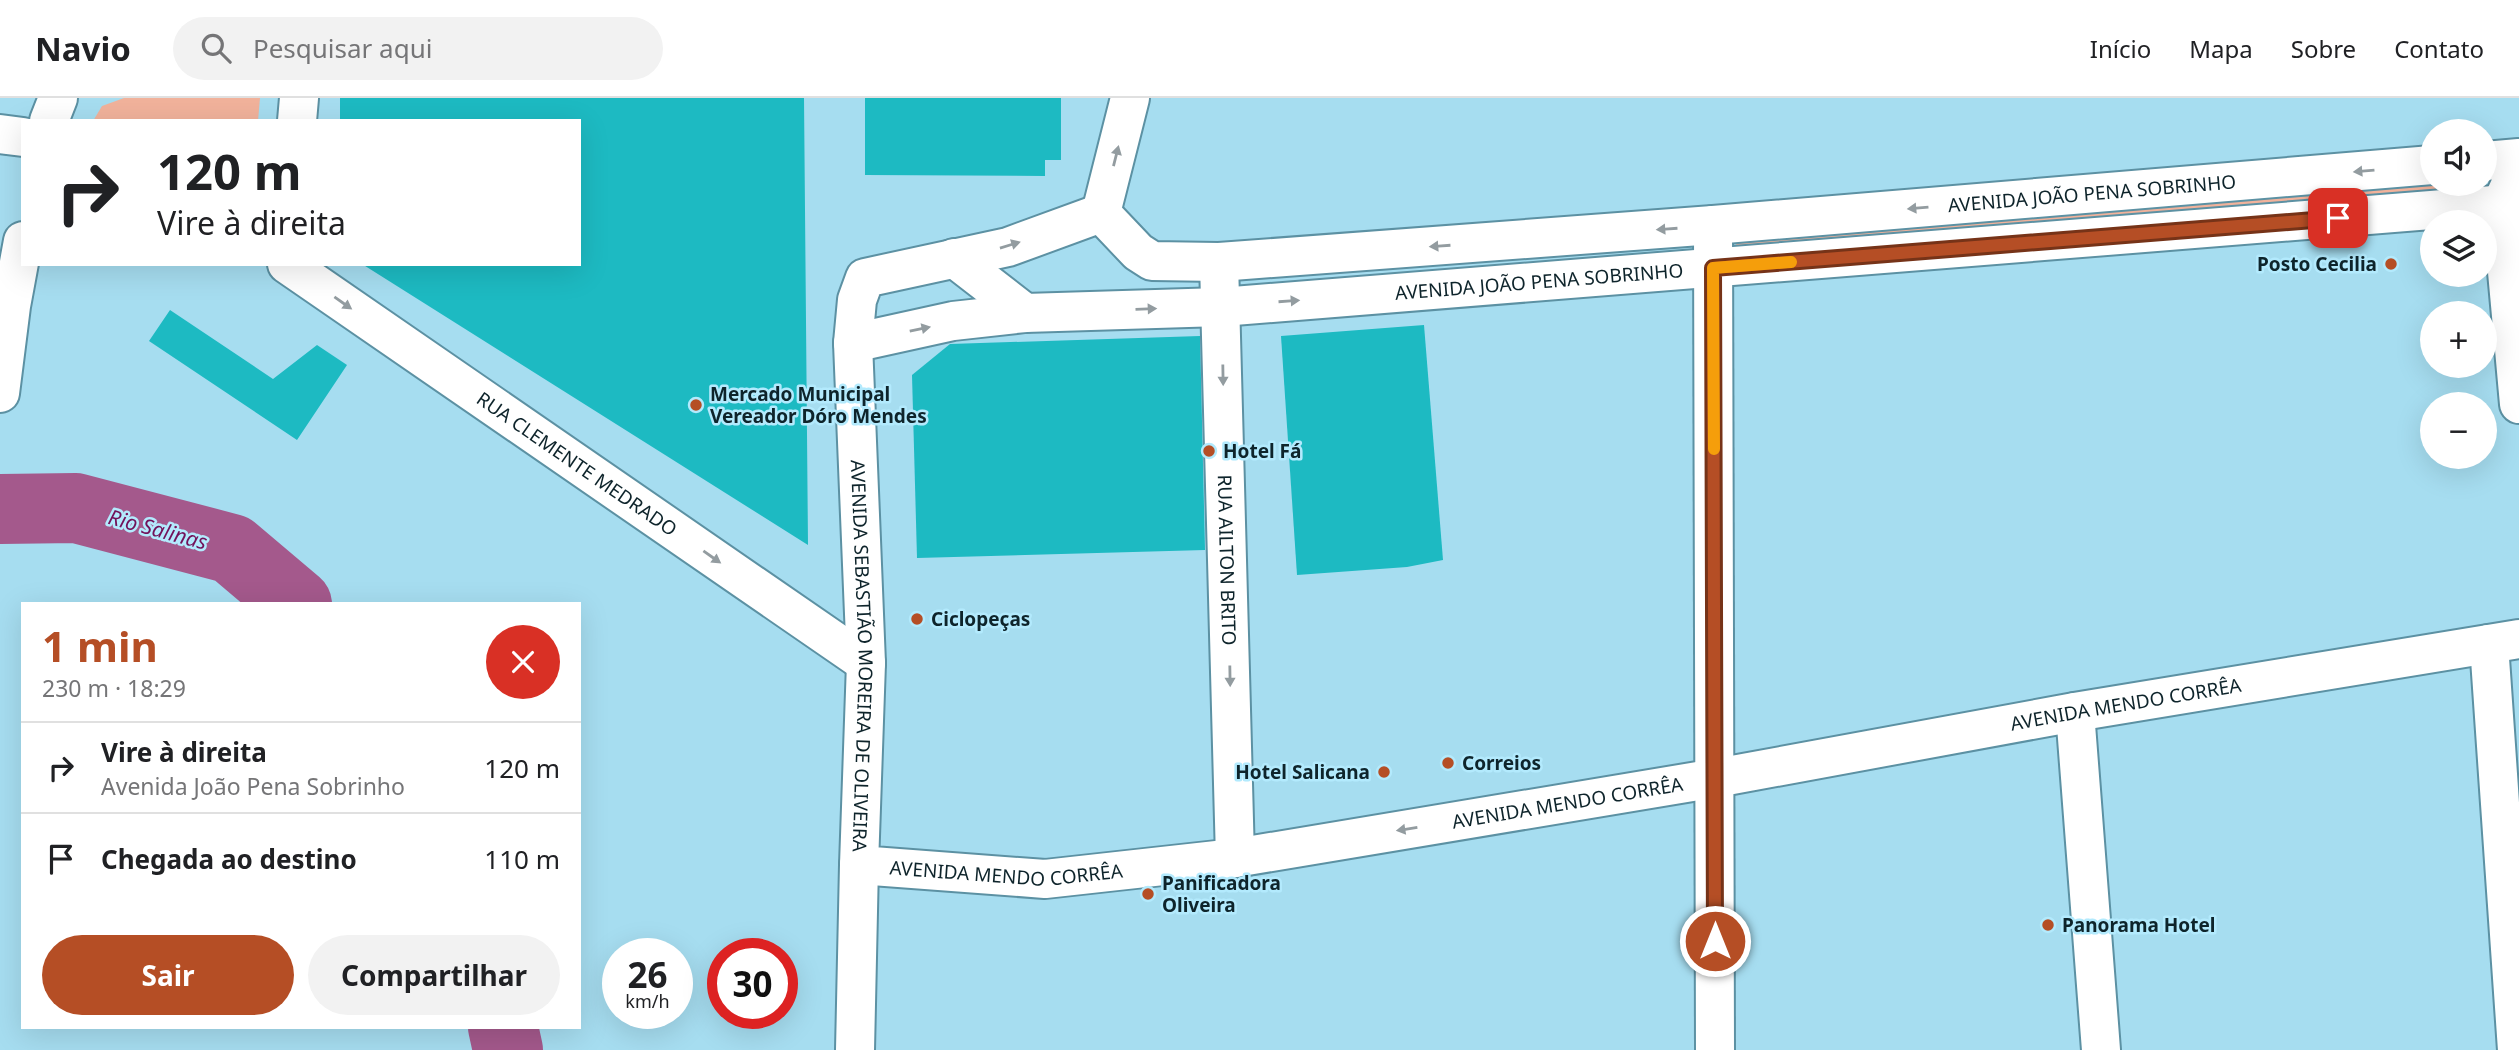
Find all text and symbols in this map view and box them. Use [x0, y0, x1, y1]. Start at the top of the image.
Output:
search box [173, 17, 663, 80]
text: Navio [35, 26, 131, 71]
icon: search [197, 29, 235, 67]
text: Pesquisar aqui [253, 30, 432, 66]
text: Início [2090, 32, 2151, 65]
text: Mapa [2189, 32, 2253, 65]
text: Sobre [2291, 32, 2356, 65]
text: Contato [2394, 32, 2484, 65]
map controls [2420, 119, 2497, 469]
button: sound [2420, 119, 2497, 196]
text: 120 m [157, 138, 302, 204]
one-way arrow [1111, 144, 1122, 166]
icon: right [42, 147, 133, 238]
one-way arrow [2353, 166, 2375, 177]
street label: AVENIDA JOÃO PENA SOBRINHO [1947, 168, 2237, 218]
pin [2308, 188, 2368, 248]
icon: arrive [2319, 199, 2357, 237]
text: Vire à direita [157, 201, 346, 244]
one-way arrow [1907, 203, 1929, 214]
button: layers [2420, 210, 2497, 287]
one-way arrow [1656, 224, 1678, 235]
one-way arrow [1000, 240, 1021, 250]
one-way arrow [1429, 240, 1451, 251]
place label: Posto Cecilia [2257, 251, 2377, 277]
marker: Posto Cecilia [2383, 256, 2399, 272]
street label: AVENIDA JOÃO PENA SOBRINHO [1394, 257, 1684, 306]
one-way arrow [1278, 295, 1300, 306]
one-way arrow [334, 296, 353, 309]
button: + [2420, 301, 2497, 378]
one-way arrow [1135, 304, 1157, 315]
one-way arrow [909, 323, 931, 334]
one-way arrow [1217, 364, 1228, 386]
place label: Mercado Municipal Vereador Dóro Mendes [710, 381, 927, 429]
street label: RUA CLEMENTE MEDRADO [471, 386, 682, 542]
button: − [2420, 392, 2497, 469]
marker: Mercado Municipal Vereador Dóro Mendes [688, 397, 704, 413]
place label: Hotel Fá [1223, 438, 1301, 464]
marker: Hotel Fá [1201, 443, 1217, 459]
street label: AVENIDA SEBASTIÃO MOREIRA DE OLIVEIRA [845, 459, 879, 853]
street label: RUA AILTON BRITO [1212, 474, 1242, 646]
water label: Rio Salinas [105, 502, 211, 556]
one-way arrow [703, 550, 721, 564]
place label: Ciclopeças [931, 606, 1030, 632]
marker: Ciclopeças [909, 611, 925, 627]
text: 1 min [42, 617, 158, 674]
button: close [486, 625, 560, 699]
one-way arrow [1224, 665, 1236, 687]
text: 230 m · 18:29 [42, 672, 186, 704]
street label: AVENIDA MENDO CORRÊA [2008, 672, 2244, 737]
text: Vire à direita [101, 734, 267, 770]
icon: right [42, 749, 80, 787]
text: 120 m [484, 750, 560, 786]
place label: Correios [1462, 750, 1541, 776]
marker: Correios [1440, 755, 1456, 771]
place label: Hotel Salicana [1235, 759, 1370, 785]
marker: Hotel Salicana [1376, 764, 1392, 780]
text: Avenida João Pena Sobrinho [101, 770, 405, 802]
street label: AVENIDA MENDO CORRÊA [1450, 771, 1686, 835]
one-way arrow [1396, 824, 1418, 835]
icon: arrive [42, 840, 80, 878]
text: Chegada ao destino [101, 841, 357, 877]
text: 110 m [484, 841, 560, 877]
street label: AVENIDA MENDO CORRÊA [889, 854, 1125, 892]
place label: Panificadora Oliveira [1162, 870, 1281, 918]
marker: Panificadora Oliveira [1140, 886, 1156, 902]
position arrow [1678, 904, 1752, 978]
place label: Panorama Hotel [2062, 912, 2215, 938]
marker: Panorama Hotel [2040, 917, 2056, 933]
button: Sair [42, 935, 294, 1015]
button: Compartilhar [308, 935, 560, 1015]
speed limit sign: 30 [707, 938, 798, 1029]
text: 26 [627, 951, 668, 998]
text: km/h [625, 989, 670, 1013]

